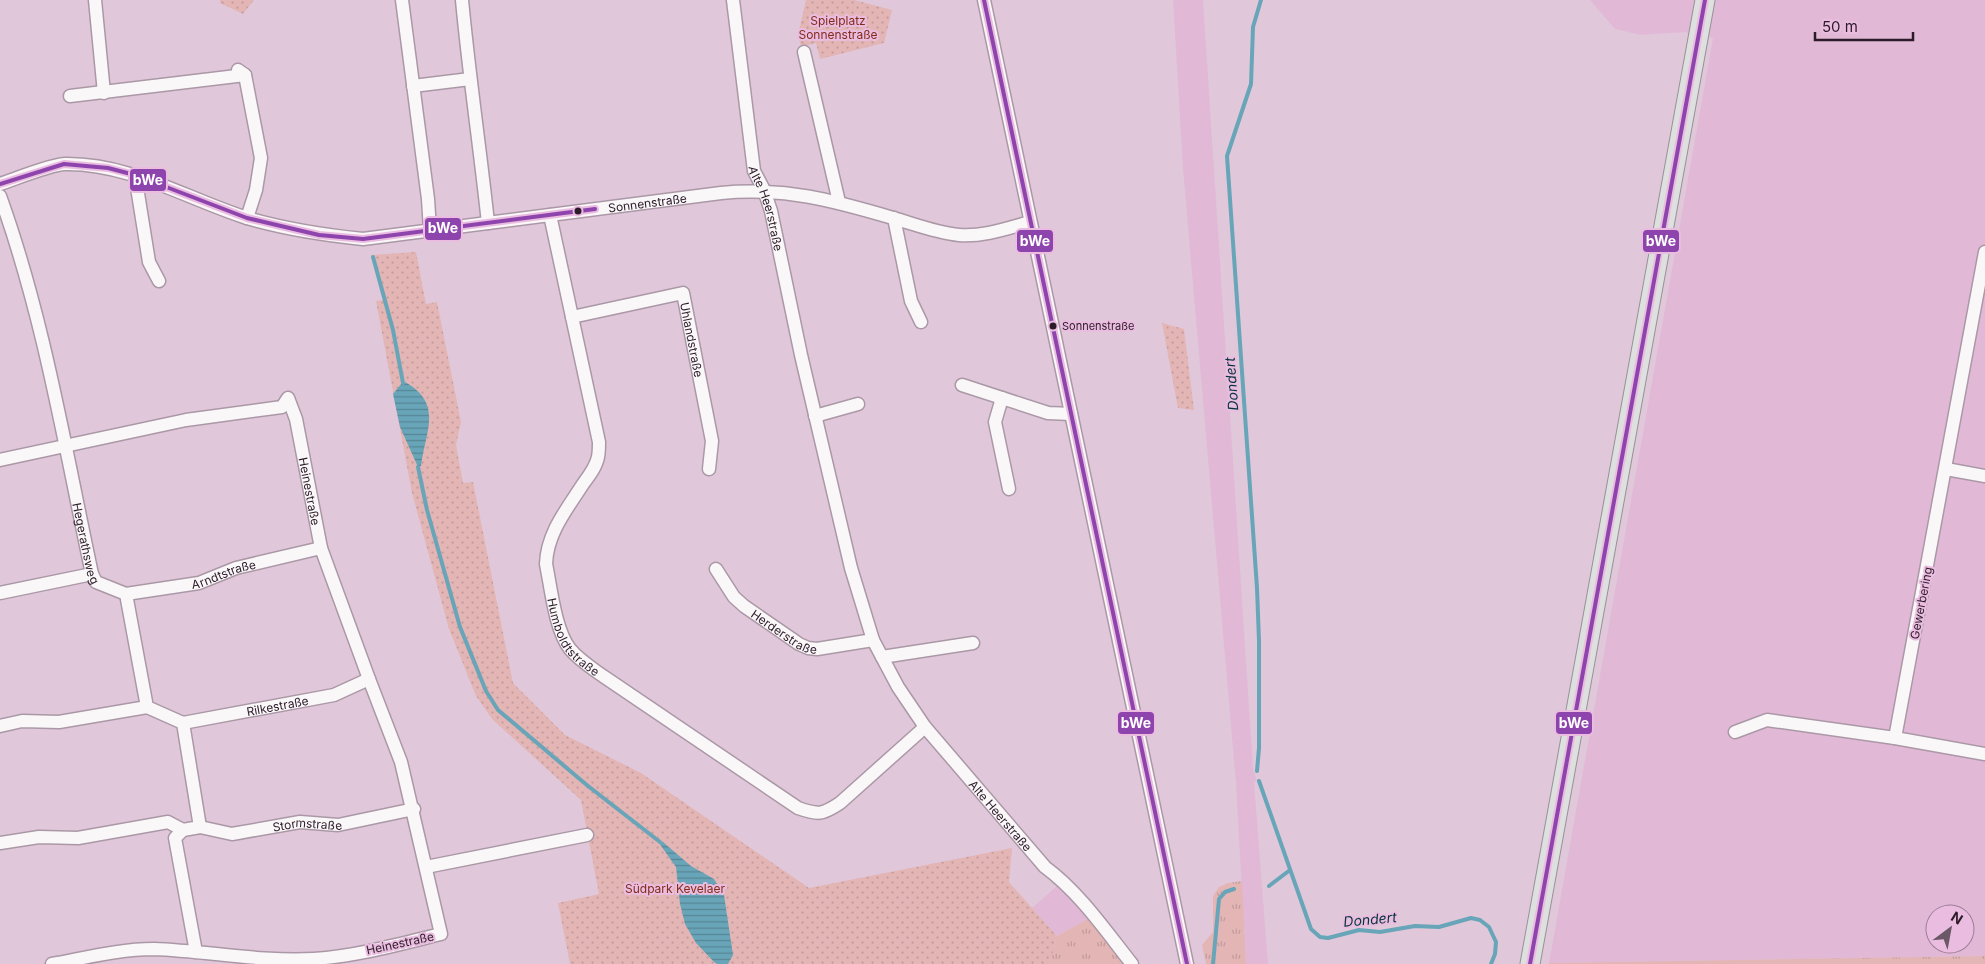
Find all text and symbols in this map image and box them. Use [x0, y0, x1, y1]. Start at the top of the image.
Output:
scale bar [1815, 10, 1912, 42]
park label: Spielplatz Sonnenstraße [798, 13, 878, 42]
text: 50 m [1822, 17, 1858, 36]
street label: Alte Heerstraße [746, 165, 787, 252]
line badge: bWe [129, 168, 167, 192]
text: bWe [133, 171, 163, 188]
street label: Sonnenstraße [607, 190, 688, 215]
unlabelled marker [573, 206, 583, 216]
line badge: bWe [424, 217, 462, 241]
text: bWe [428, 219, 458, 236]
line badge: bWe [1016, 229, 1054, 253]
line badge: bWe [1642, 229, 1680, 253]
text: bWe [1020, 232, 1050, 249]
text: bWe [1646, 232, 1676, 249]
street label: Uhlandstraße [677, 301, 707, 378]
place label: Sonnenstraße [1062, 319, 1134, 333]
marker: Sonnenstraße [1048, 321, 1058, 331]
water label: Dondert [1221, 356, 1241, 411]
street label: Heinestraße [296, 456, 324, 526]
street label: Hegerathsweg [70, 501, 103, 586]
street label: Arndtstraße [190, 556, 257, 592]
street label: Gewerbering [1907, 566, 1935, 640]
street label: Humboldtstraße [545, 596, 603, 679]
street label: Herderstraße [749, 606, 818, 656]
street label: Rilkestraße [245, 692, 310, 719]
line badge: bWe [1117, 711, 1155, 735]
line badge: bWe [1555, 711, 1593, 735]
text: bWe [1121, 714, 1151, 731]
text: bWe [1559, 714, 1589, 731]
street label: Alte Heerstraße [966, 777, 1035, 854]
street label: Stormstraße [271, 814, 343, 834]
park label: Südpark Kevelaer [625, 881, 725, 896]
north arrow [1925, 904, 1975, 954]
water label: Dondert [1343, 908, 1398, 930]
text: N [1948, 908, 1966, 928]
street label: Heinestraße [365, 929, 435, 957]

